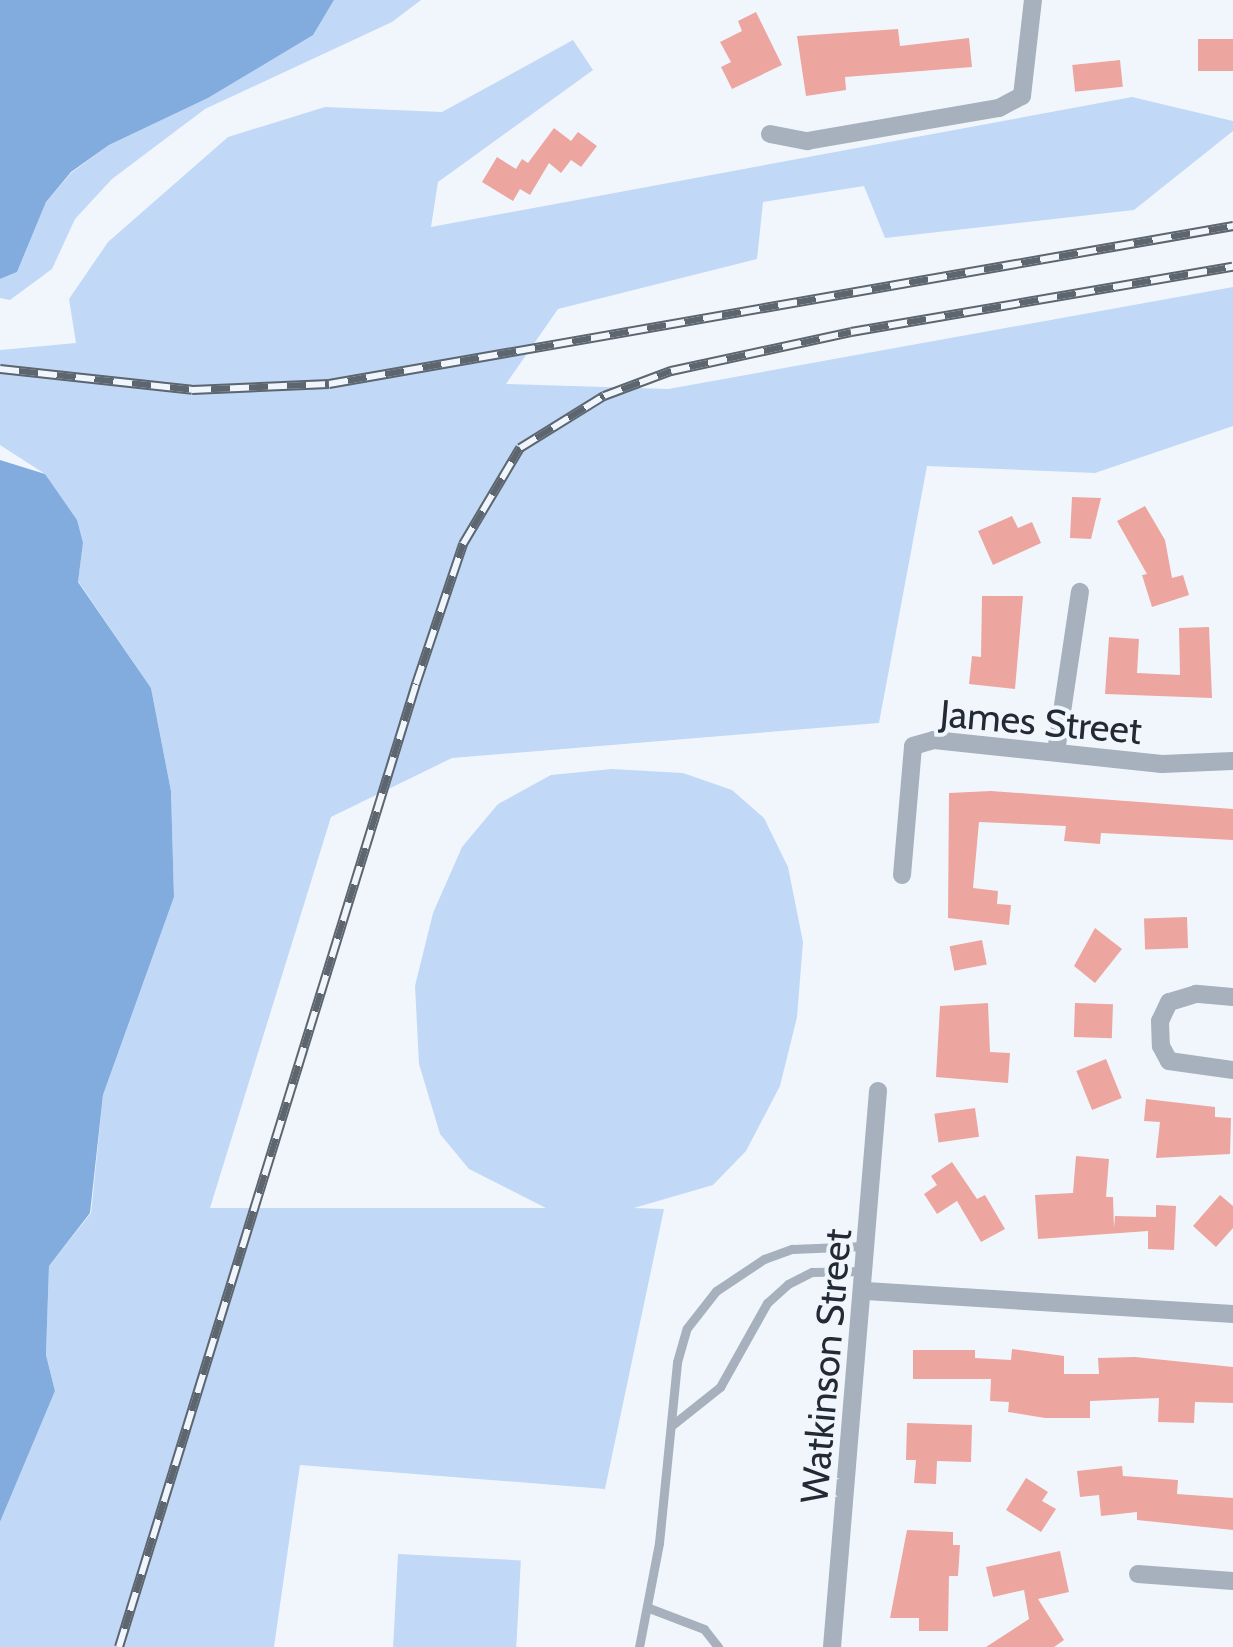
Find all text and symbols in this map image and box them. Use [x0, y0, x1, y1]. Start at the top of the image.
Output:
street label: James Street [938, 690, 1144, 754]
street label: Watkinson Street [791, 1227, 861, 1505]

